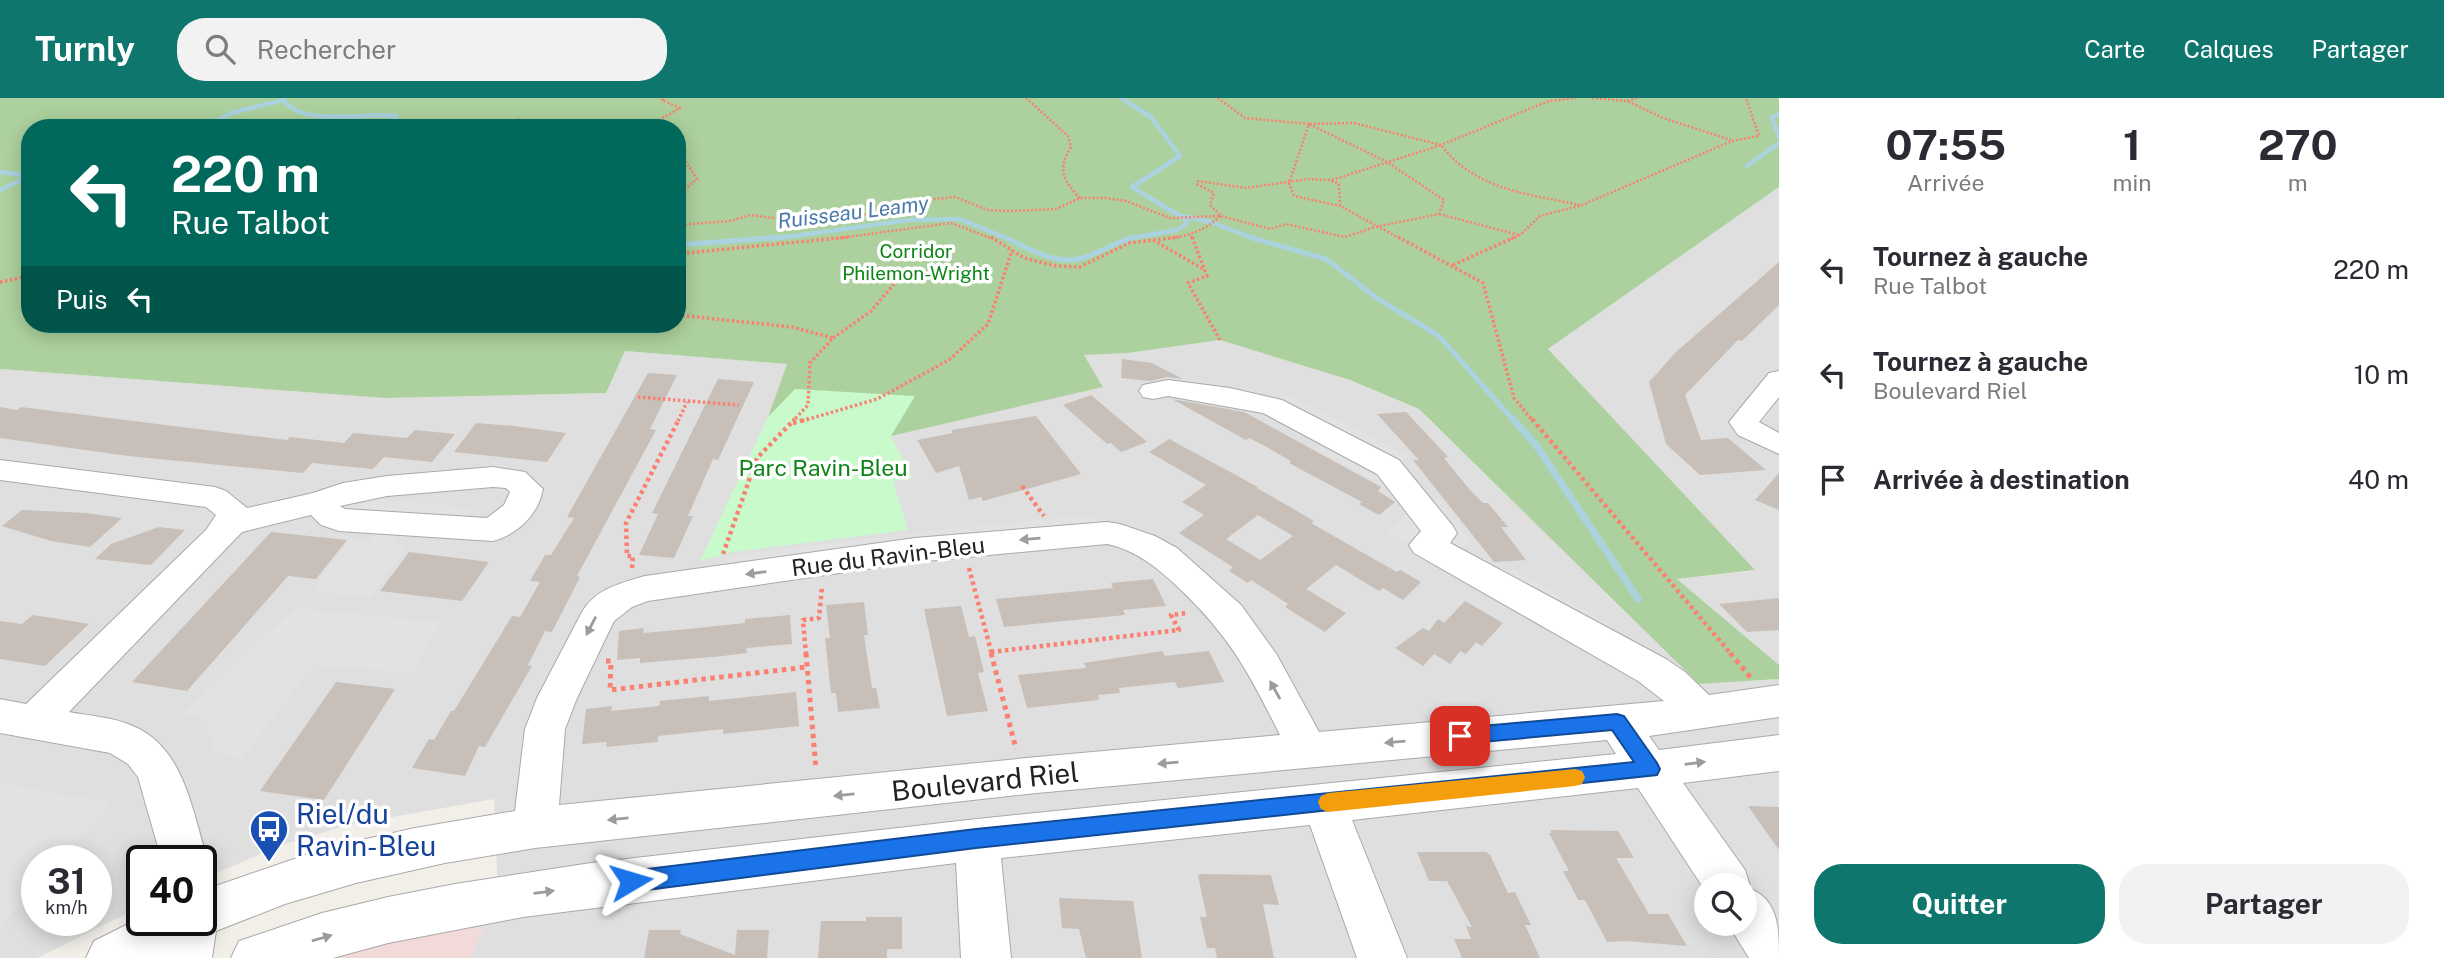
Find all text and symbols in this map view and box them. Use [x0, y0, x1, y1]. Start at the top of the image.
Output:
search box [177, 18, 667, 81]
text: Turnly [35, 30, 135, 68]
icon: search [201, 30, 239, 68]
text: Rechercher [257, 34, 396, 65]
text: Carte [2084, 35, 2145, 63]
text: Calques [2183, 35, 2274, 63]
text: Partager [2312, 35, 2409, 63]
text: 07:55 [1885, 120, 2006, 169]
text: 1 [2123, 120, 2141, 169]
text: 270 [2258, 120, 2338, 169]
text: 220 m [171, 145, 320, 203]
icon: left [56, 147, 147, 238]
text: Arrivée [1907, 169, 1984, 196]
text: min [2113, 169, 2152, 196]
text: m [2288, 169, 2308, 196]
water label: Ruisseau Leamy [776, 190, 930, 234]
text: Rue Talbot [171, 204, 330, 241]
park label: Corridor Philemon-Wright [842, 240, 990, 284]
text: Tournez à gauche [1873, 241, 2088, 272]
icon: left [1814, 251, 1852, 289]
text: 220 m [2333, 254, 2409, 285]
text: Rue Talbot [1873, 272, 1987, 299]
icon: left [121, 280, 159, 318]
text: Puis [56, 284, 107, 315]
text: Tournez à gauche [1873, 346, 2088, 377]
icon: left [1814, 356, 1852, 394]
text: 10 m [2354, 359, 2409, 390]
text: Boulevard Riel [1873, 377, 2027, 404]
park label: Parc Ravin-Bleu [738, 454, 908, 481]
icon: arrive [1814, 461, 1852, 499]
text: Arrivée à destination [1873, 464, 2130, 495]
text: 40 m [2348, 464, 2409, 495]
street label: Rue du Ravin-Bleu [790, 531, 986, 581]
one-way arrow [1019, 534, 1041, 545]
one-way arrow [745, 567, 767, 578]
one-way arrow [586, 616, 597, 636]
one-way arrow [1269, 680, 1281, 699]
pin [1430, 706, 1490, 766]
icon: arrive [1441, 717, 1479, 755]
one-way arrow [1383, 737, 1405, 748]
street label: Boulevard Riel [890, 755, 1080, 807]
one-way arrow [1157, 758, 1179, 769]
one-way arrow [1685, 758, 1707, 769]
one-way arrow [833, 790, 855, 801]
place label: Riel/du Ravin-Bleu [296, 797, 436, 862]
bus stop icon: Riel/du Ravin-Bleu [248, 808, 290, 863]
one-way arrow [607, 814, 629, 825]
position arrow [594, 844, 668, 918]
speed limit sign: 40 [126, 845, 217, 936]
text: 31 [47, 861, 86, 902]
button: Quitter [1814, 864, 2105, 944]
button: Partager [2119, 864, 2409, 944]
map controls [1694, 873, 1757, 936]
button: search [1694, 873, 1757, 936]
one-way arrow [533, 886, 555, 897]
text: km/h [45, 897, 88, 918]
one-way arrow [311, 932, 332, 942]

